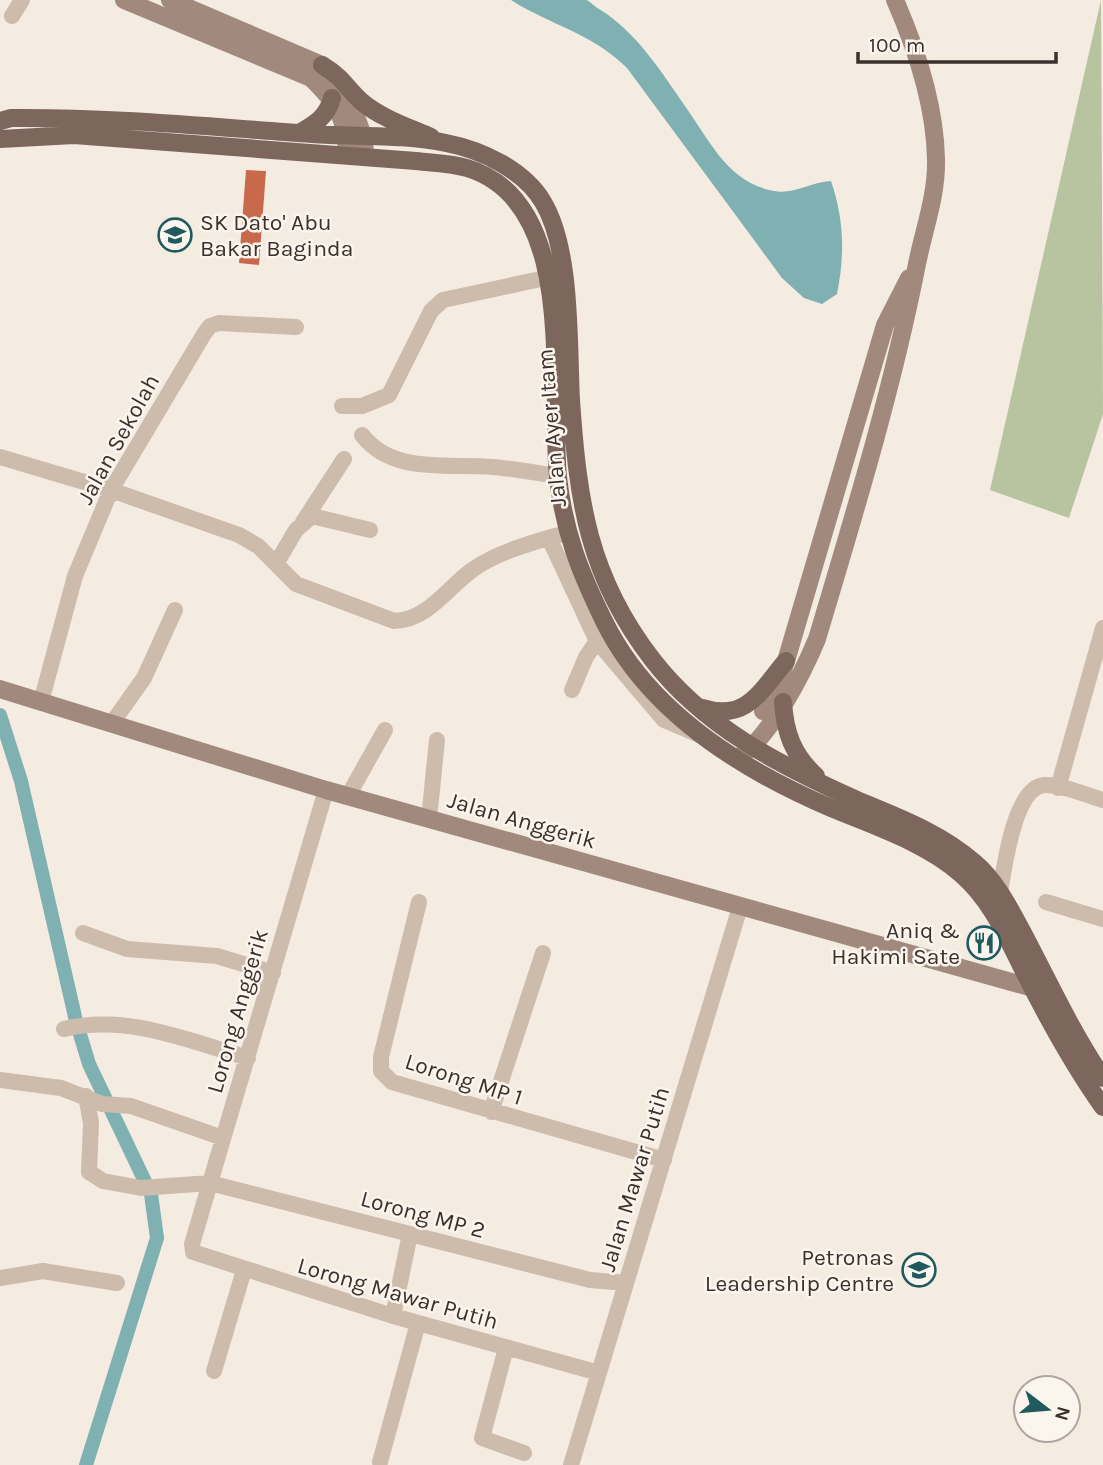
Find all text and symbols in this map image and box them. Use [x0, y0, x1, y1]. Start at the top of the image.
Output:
scale bar [858, 21, 1056, 65]
text: 100 m [869, 33, 926, 57]
place label: SK Dato' Abu Bakar Baginda [200, 209, 353, 262]
school or university icon: SK Dato' Abu Bakar Baginda [156, 216, 194, 254]
street label: Jalan Ayer Itam [531, 348, 572, 508]
street label: Jalan Sekolah [72, 369, 165, 509]
street label: Jalan Anggerik [444, 786, 599, 855]
place label: Aniq & Hakimi Sate [831, 917, 960, 970]
restaurant icon: Aniq & Hakimi Sate [965, 924, 1003, 962]
street label: Lorong Anggerik [201, 926, 274, 1096]
street label: Lorong MP 1 [402, 1048, 526, 1111]
street label: Jalan Mawar Putih [594, 1084, 675, 1275]
street label: Lorong MP 2 [358, 1185, 488, 1244]
place label: Petronas Leadership Centre [705, 1244, 894, 1297]
school or university icon: Petronas Leadership Centre [900, 1251, 938, 1289]
street label: Lorong Mawar Putih [294, 1252, 501, 1335]
north arrow [1012, 1374, 1082, 1444]
text: N [1050, 1404, 1075, 1423]

